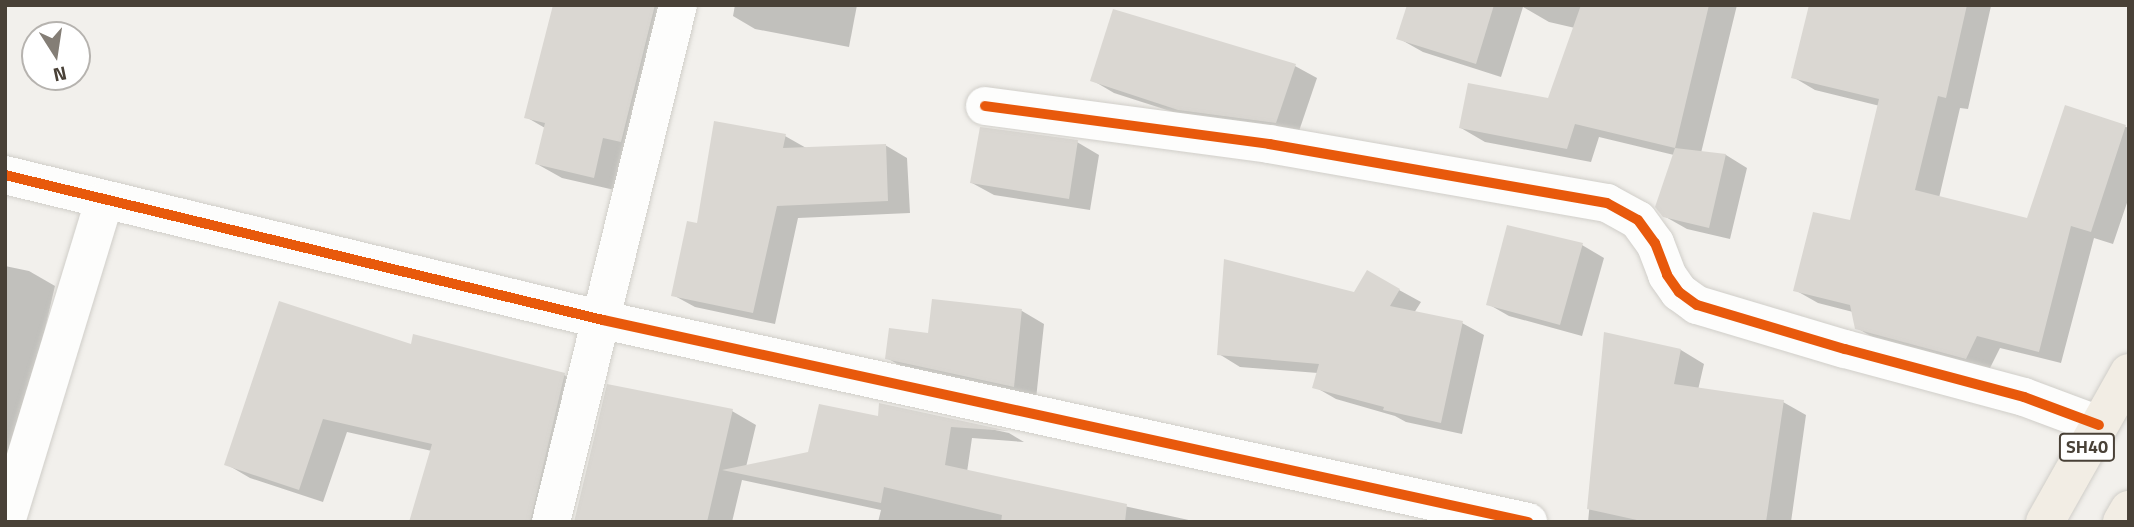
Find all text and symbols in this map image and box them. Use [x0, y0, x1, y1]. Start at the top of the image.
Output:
north arrow [21, 21, 91, 91]
text: N [51, 60, 70, 91]
road number: SH40 [2057, 432, 2117, 462]

